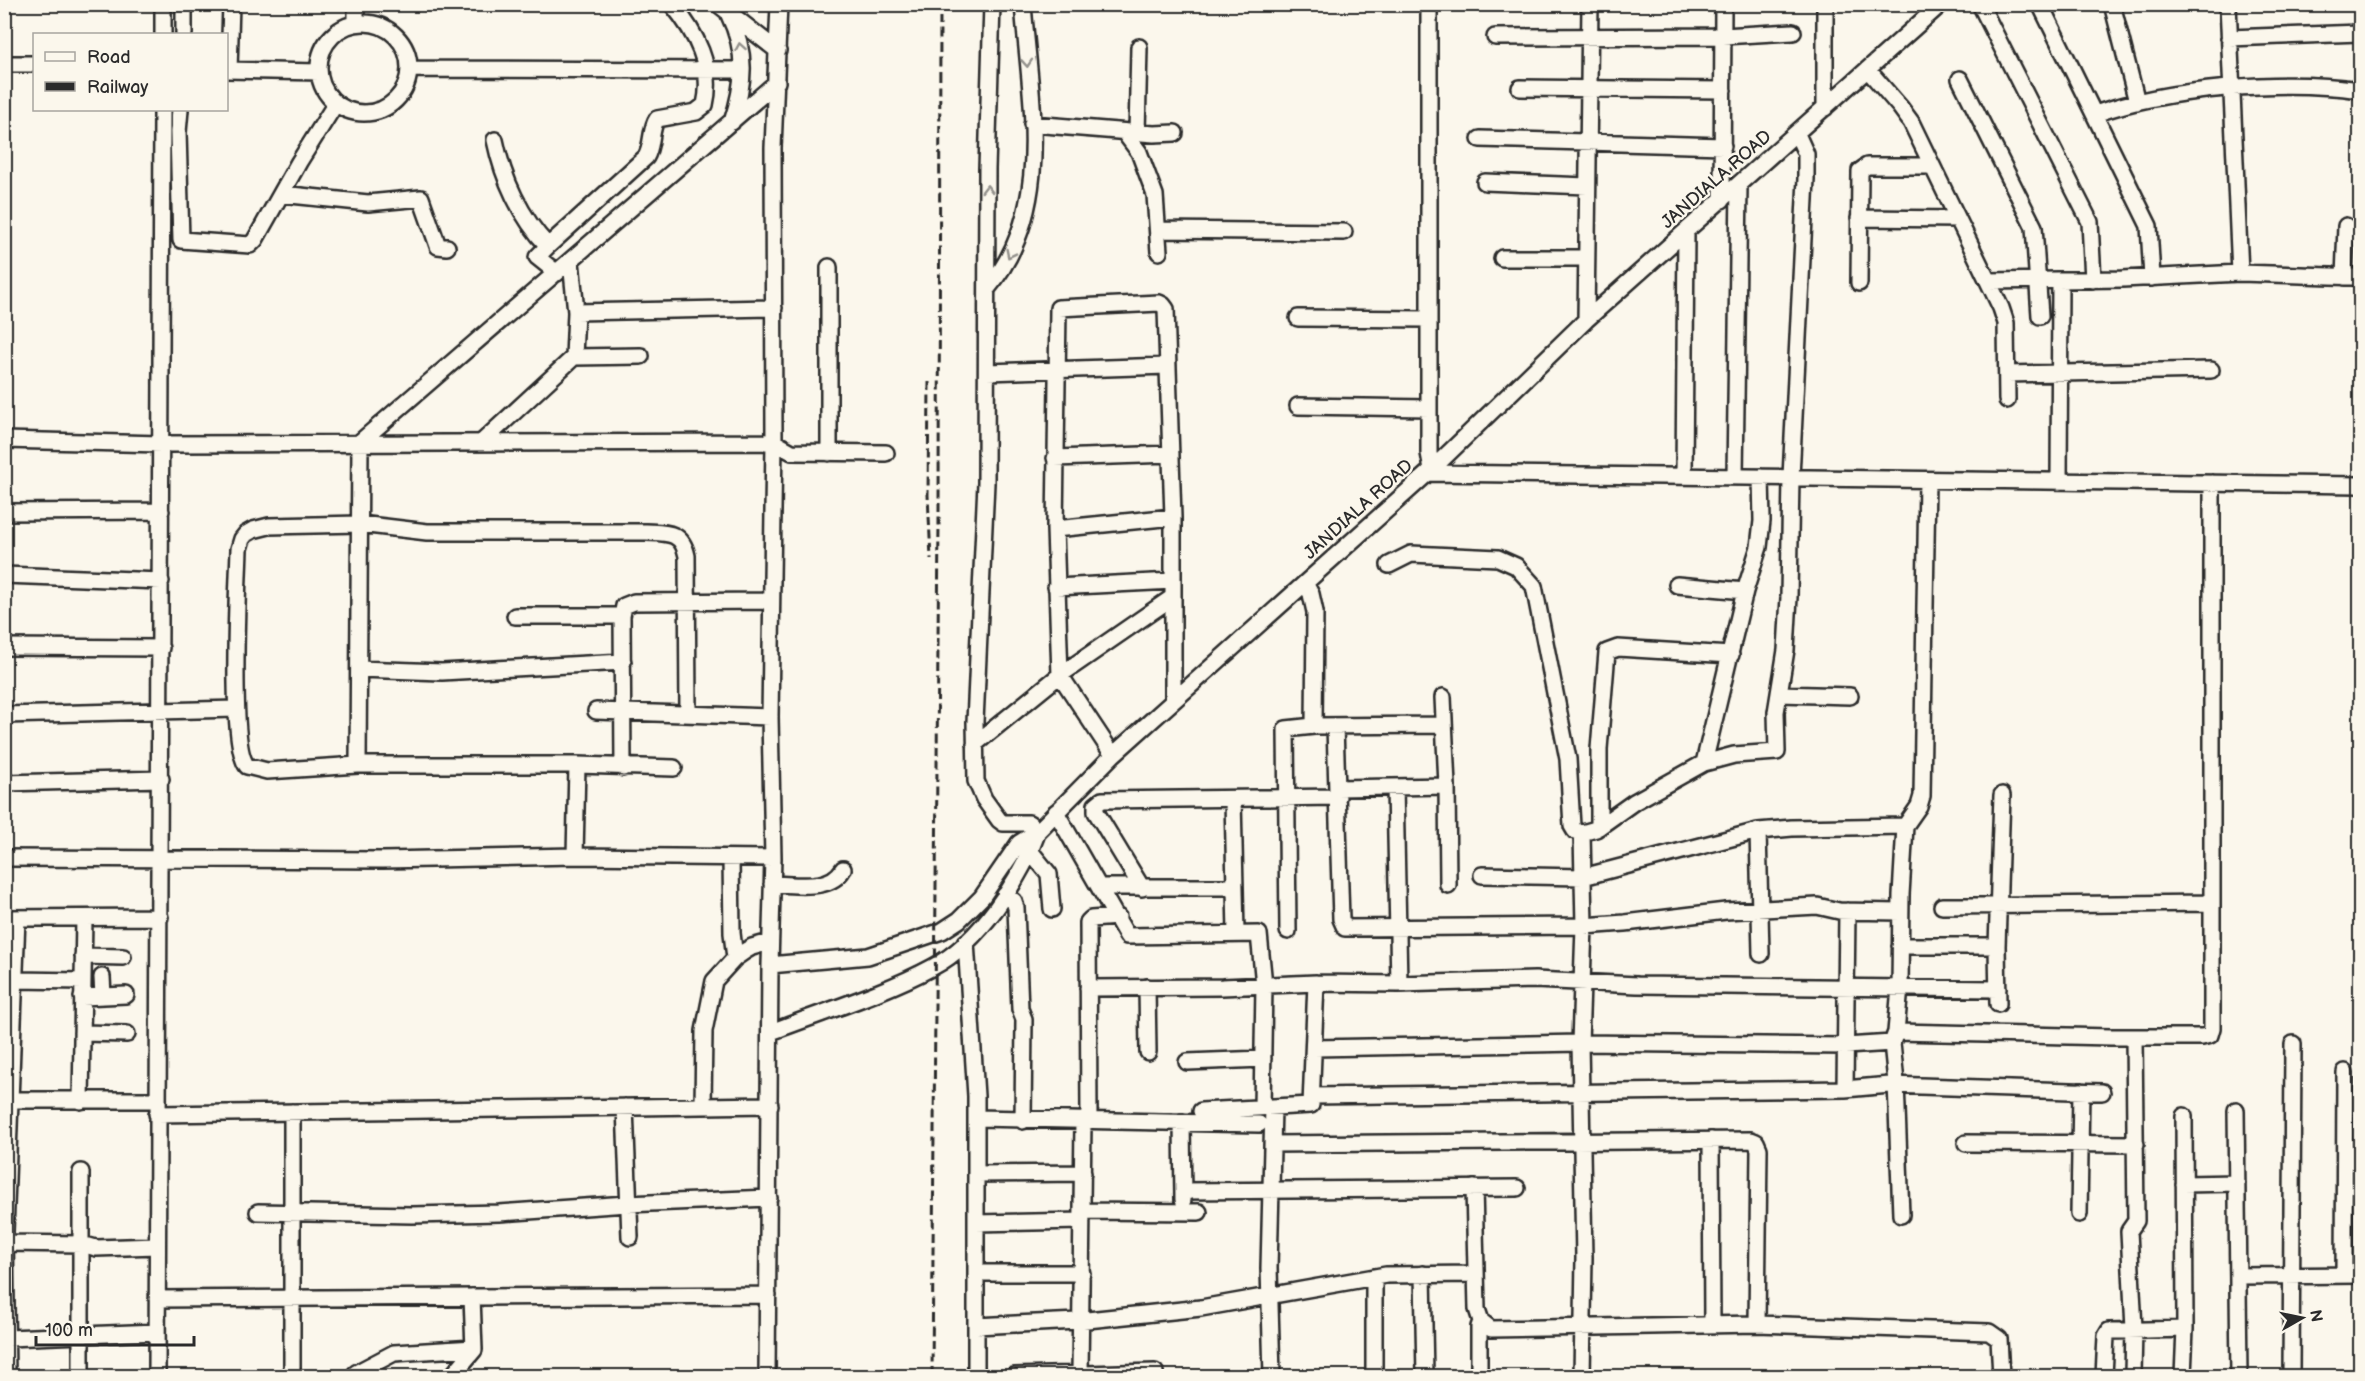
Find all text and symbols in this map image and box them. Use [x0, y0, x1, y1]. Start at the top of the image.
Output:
legend [33, 33, 228, 111]
one-way arrow [734, 42, 747, 52]
text: Road [87, 47, 131, 68]
one-way arrow [1020, 58, 1033, 67]
text: Railway [87, 77, 149, 98]
street label: JANDIALA ROAD [1657, 126, 1776, 233]
one-way arrow [981, 184, 993, 193]
one-way arrow [1006, 247, 1017, 258]
street label: JANDIALA ROAD [1300, 455, 1417, 564]
north arrow [2272, 1288, 2332, 1348]
text: N [2305, 1308, 2326, 1323]
scale bar [36, 1309, 194, 1347]
text: 100 m [45, 1320, 93, 1341]

